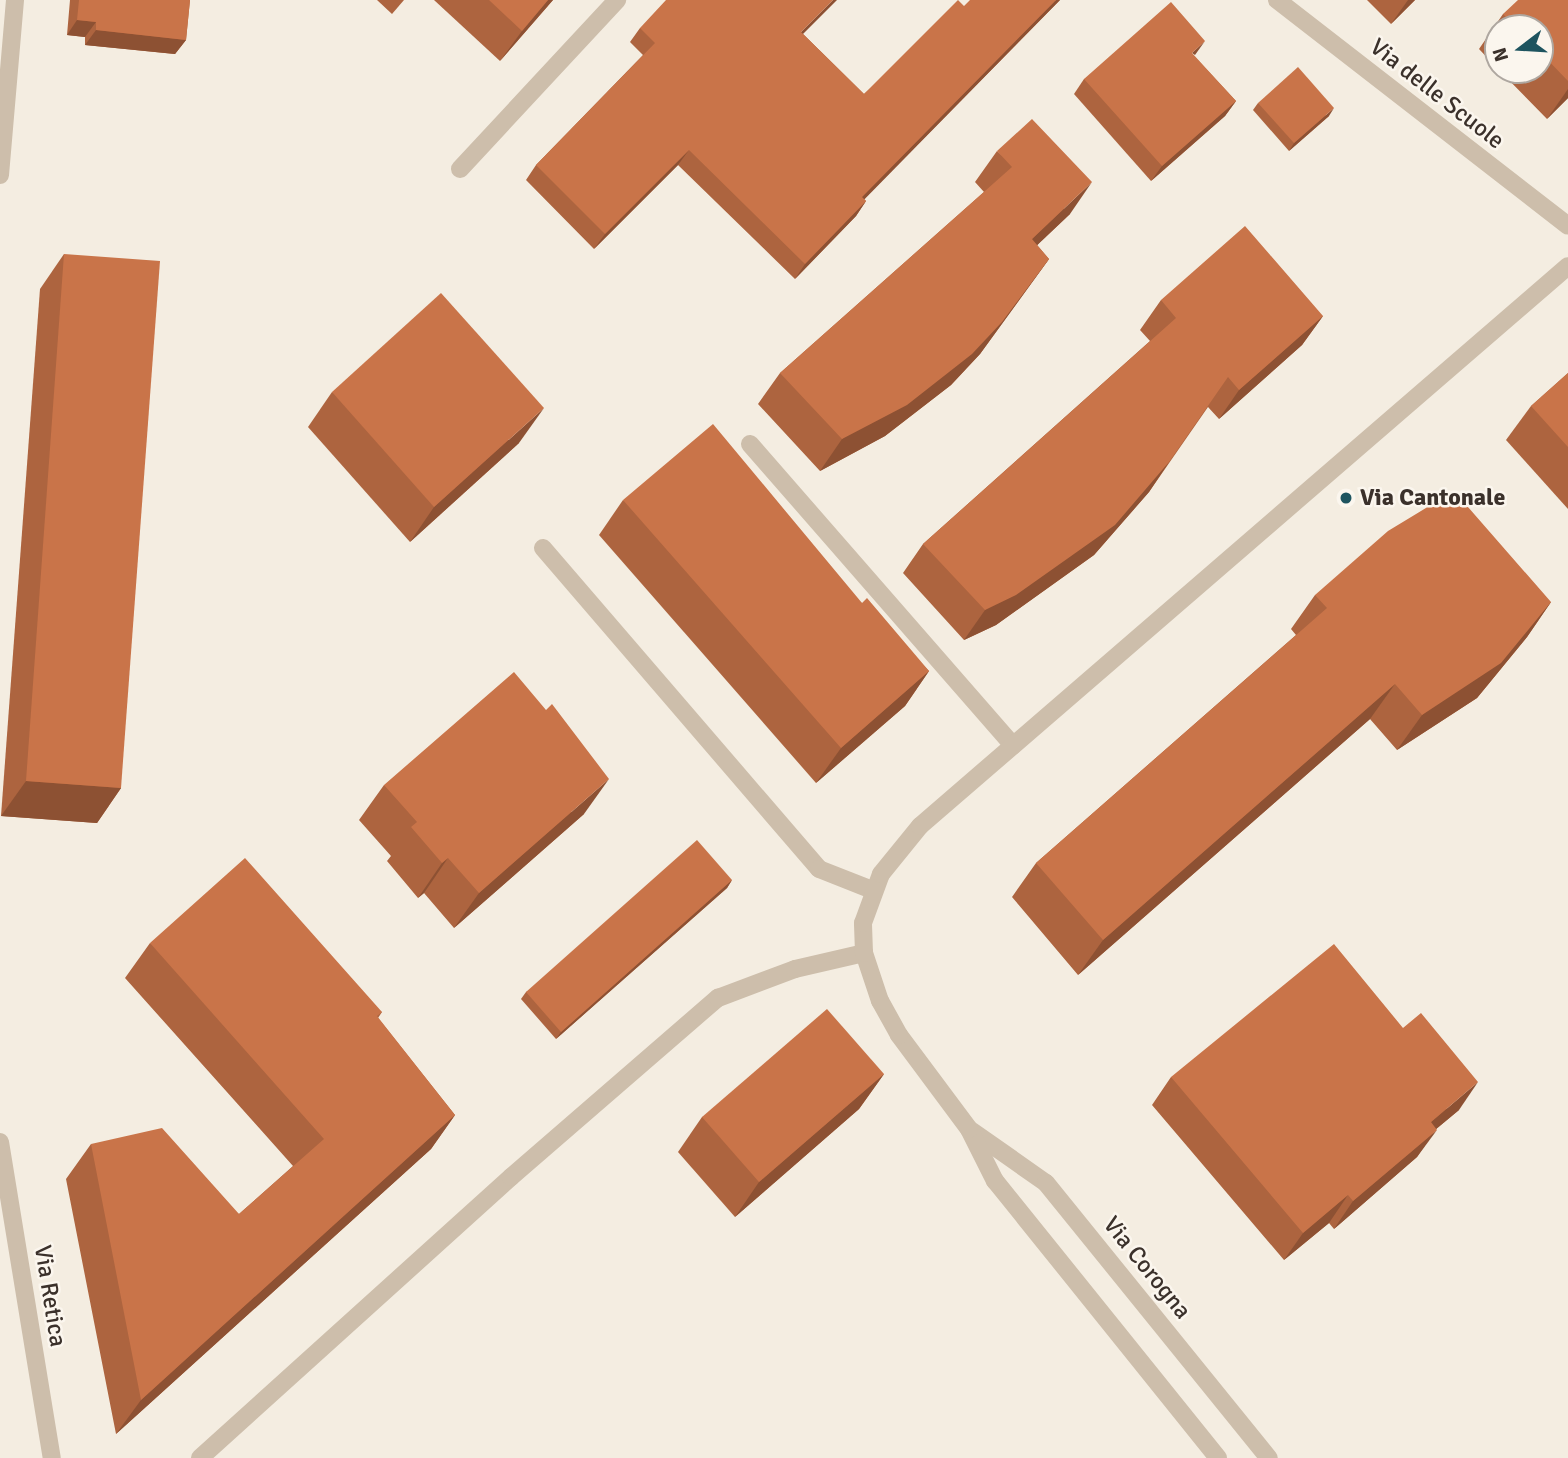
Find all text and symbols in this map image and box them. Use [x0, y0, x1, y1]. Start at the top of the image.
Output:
north arrow [1484, 14, 1554, 84]
street label: Via delle Scuole [1364, 33, 1510, 155]
text: N [1487, 45, 1514, 64]
place label: Via Cantonale [1360, 484, 1505, 512]
marker: Via Cantonale [1338, 490, 1354, 506]
street label: Via Corogna [1097, 1211, 1197, 1325]
street label: Via Retica [28, 1243, 72, 1349]

